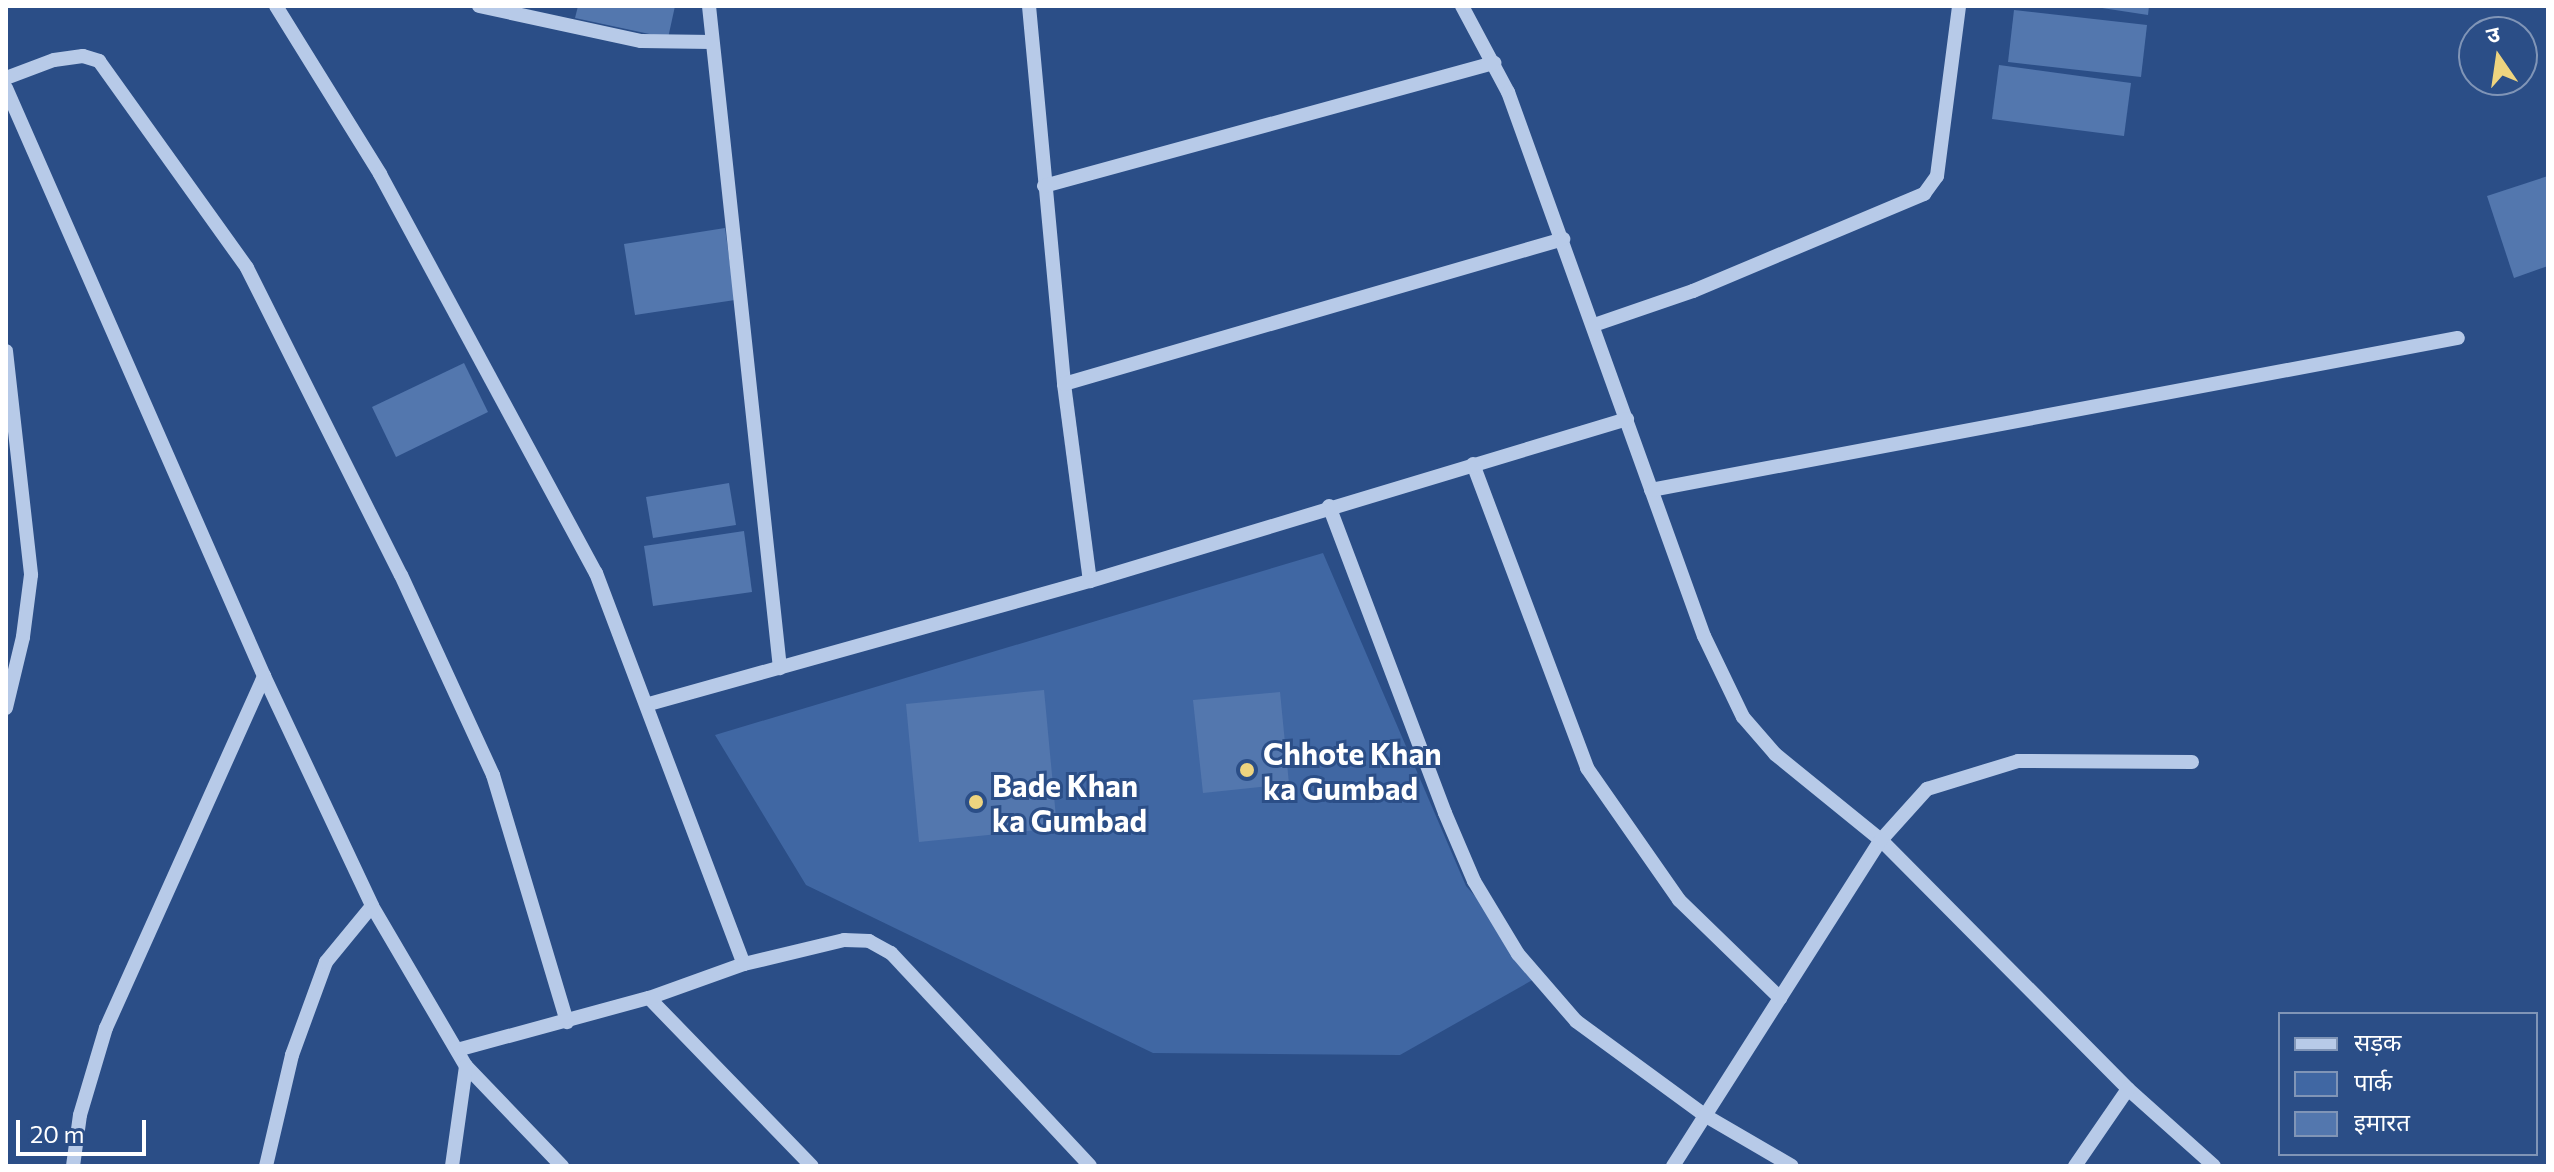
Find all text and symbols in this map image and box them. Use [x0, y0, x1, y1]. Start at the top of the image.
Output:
north arrow [2458, 16, 2538, 96]
text: उ [2484, 19, 2502, 49]
place label: Chhote Khan ka Gumbad [1263, 735, 1442, 806]
marker: Chhote Khan ka Gumbad [1238, 761, 1256, 779]
place label: Bade Khan ka Gumbad [992, 767, 1147, 838]
marker: Bade Khan ka Gumbad [967, 793, 985, 811]
legend [2278, 1012, 2538, 1156]
text: सड़क [2354, 1027, 2402, 1056]
text: पार्क [2354, 1067, 2392, 1096]
scale bar [20, 1104, 150, 1154]
text: इमारत [2354, 1107, 2410, 1136]
text: 20 m [30, 1119, 84, 1148]

